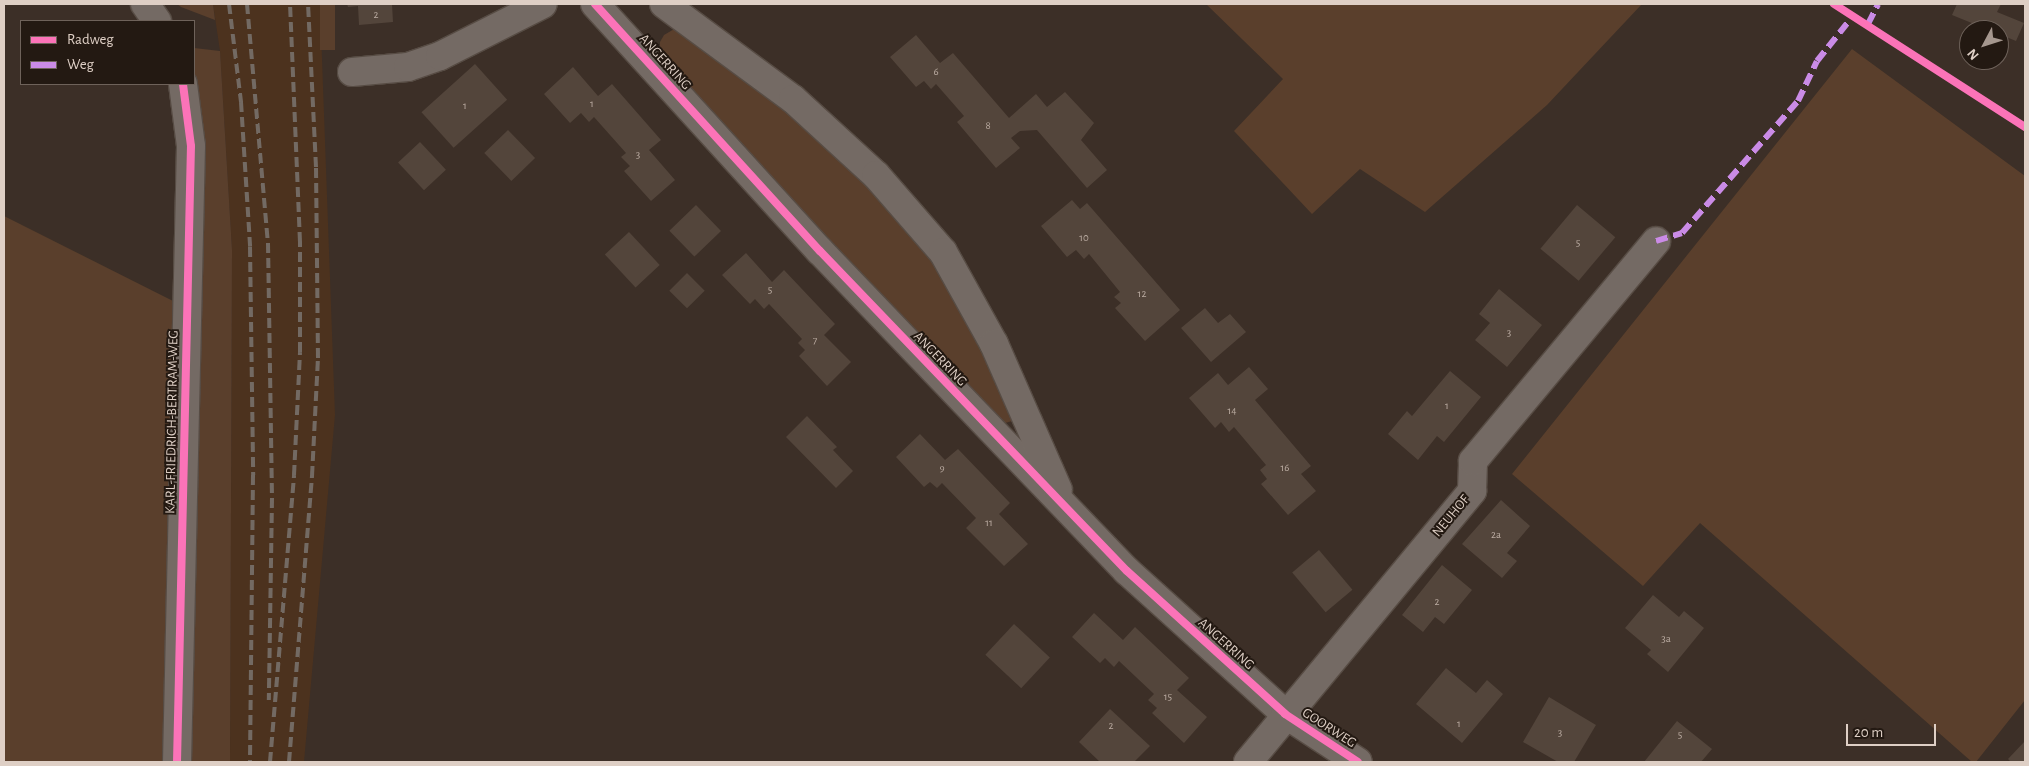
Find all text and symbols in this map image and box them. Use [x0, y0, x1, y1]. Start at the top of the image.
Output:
house number: 2 [373, 8, 379, 22]
legend [20, 20, 195, 85]
north arrow [1959, 20, 2009, 70]
street label: ANGERRING [635, 31, 695, 93]
text: Radweg [67, 32, 114, 47]
text: N [1965, 46, 1982, 62]
text: Weg [67, 57, 94, 72]
house number: 6 [933, 65, 939, 79]
house number: 1 [590, 97, 594, 111]
house number: 1 [463, 99, 467, 113]
house number: 8 [985, 119, 991, 133]
house number: 3 [636, 148, 640, 162]
house number: 10 [1079, 231, 1089, 245]
house number: 5 [1576, 236, 1580, 250]
house number: 5 [768, 283, 772, 297]
house number: 12 [1138, 287, 1146, 301]
house number: 3 [1507, 326, 1511, 340]
street label: ANGERRING [910, 328, 970, 390]
street label: KARL-FRIEDRICH-BERTRAM-WEG [162, 330, 182, 514]
house number: 7 [813, 334, 817, 348]
house number: 1 [1445, 399, 1449, 413]
house number: 14 [1227, 404, 1237, 418]
house number: 9 [939, 461, 945, 475]
house number: 16 [1281, 461, 1289, 475]
street label: NEUHOF [1429, 492, 1473, 540]
house number: 11 [985, 516, 993, 530]
house number: 2a [1491, 528, 1501, 542]
house number: 2 [1434, 595, 1440, 609]
street label: ANGERRING [1195, 614, 1257, 674]
house number: 3a [1661, 632, 1671, 646]
house number: 15 [1164, 690, 1172, 704]
street label: GOORWEG [1299, 704, 1359, 752]
scale bar [1849, 714, 1939, 746]
house number: 1 [1457, 717, 1461, 731]
house number: 2 [1108, 719, 1114, 733]
text: 20 m [1854, 725, 1883, 740]
house number: 3 [1558, 726, 1562, 740]
house number: 5 [1678, 728, 1682, 742]

